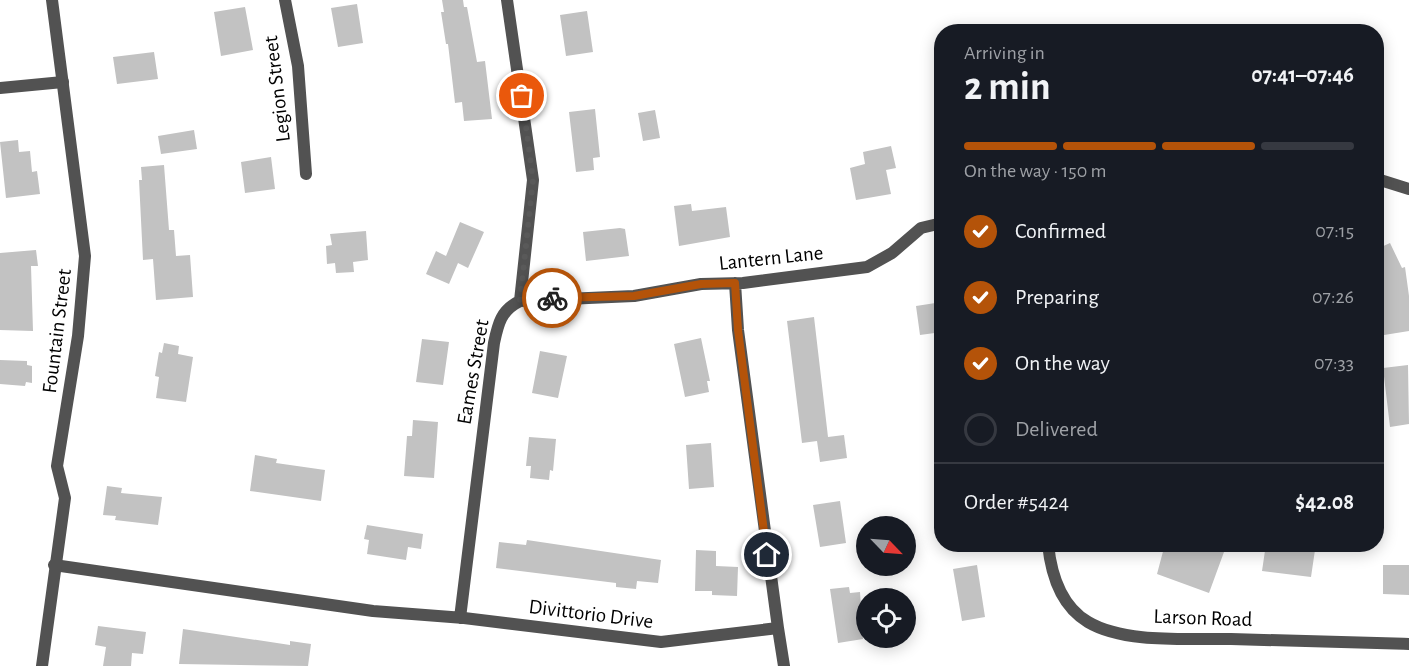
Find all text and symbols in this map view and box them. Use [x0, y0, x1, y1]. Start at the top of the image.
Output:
street label: Legion Street [260, 34, 294, 143]
text: Arriving in [964, 43, 1045, 63]
text: 07:41–07:46 [1251, 64, 1354, 86]
text: 2 min [964, 68, 1051, 107]
pin [496, 70, 547, 121]
icon: bag [505, 79, 538, 112]
text: On the way · 150 m [964, 161, 1107, 181]
icon: check [964, 215, 997, 248]
text: Confirmed [1015, 220, 1106, 242]
text: 07:15 [1315, 221, 1354, 241]
street label: Lantern Lane [718, 242, 824, 274]
street label: Fountain Street [39, 267, 75, 394]
courier [522, 268, 582, 328]
icon: check [964, 281, 997, 314]
icon: bike [536, 282, 569, 315]
text: Preparing [1015, 286, 1099, 308]
text: 07:26 [1312, 287, 1354, 307]
street label: Eames Street [453, 318, 493, 426]
icon: check [964, 347, 997, 380]
text: On the way [1015, 352, 1110, 374]
text: 07:33 [1314, 353, 1354, 373]
text: Delivered [1015, 418, 1098, 440]
text: Order #5424 [964, 491, 1069, 513]
text: $42.08 [1295, 491, 1354, 513]
north arrow [856, 516, 916, 576]
map controls [856, 516, 916, 648]
pin [741, 529, 792, 580]
icon: home [750, 538, 783, 571]
button: locate [856, 588, 916, 648]
street label: Divittorio Drive [528, 596, 654, 632]
street label: Larson Road [1153, 606, 1253, 630]

